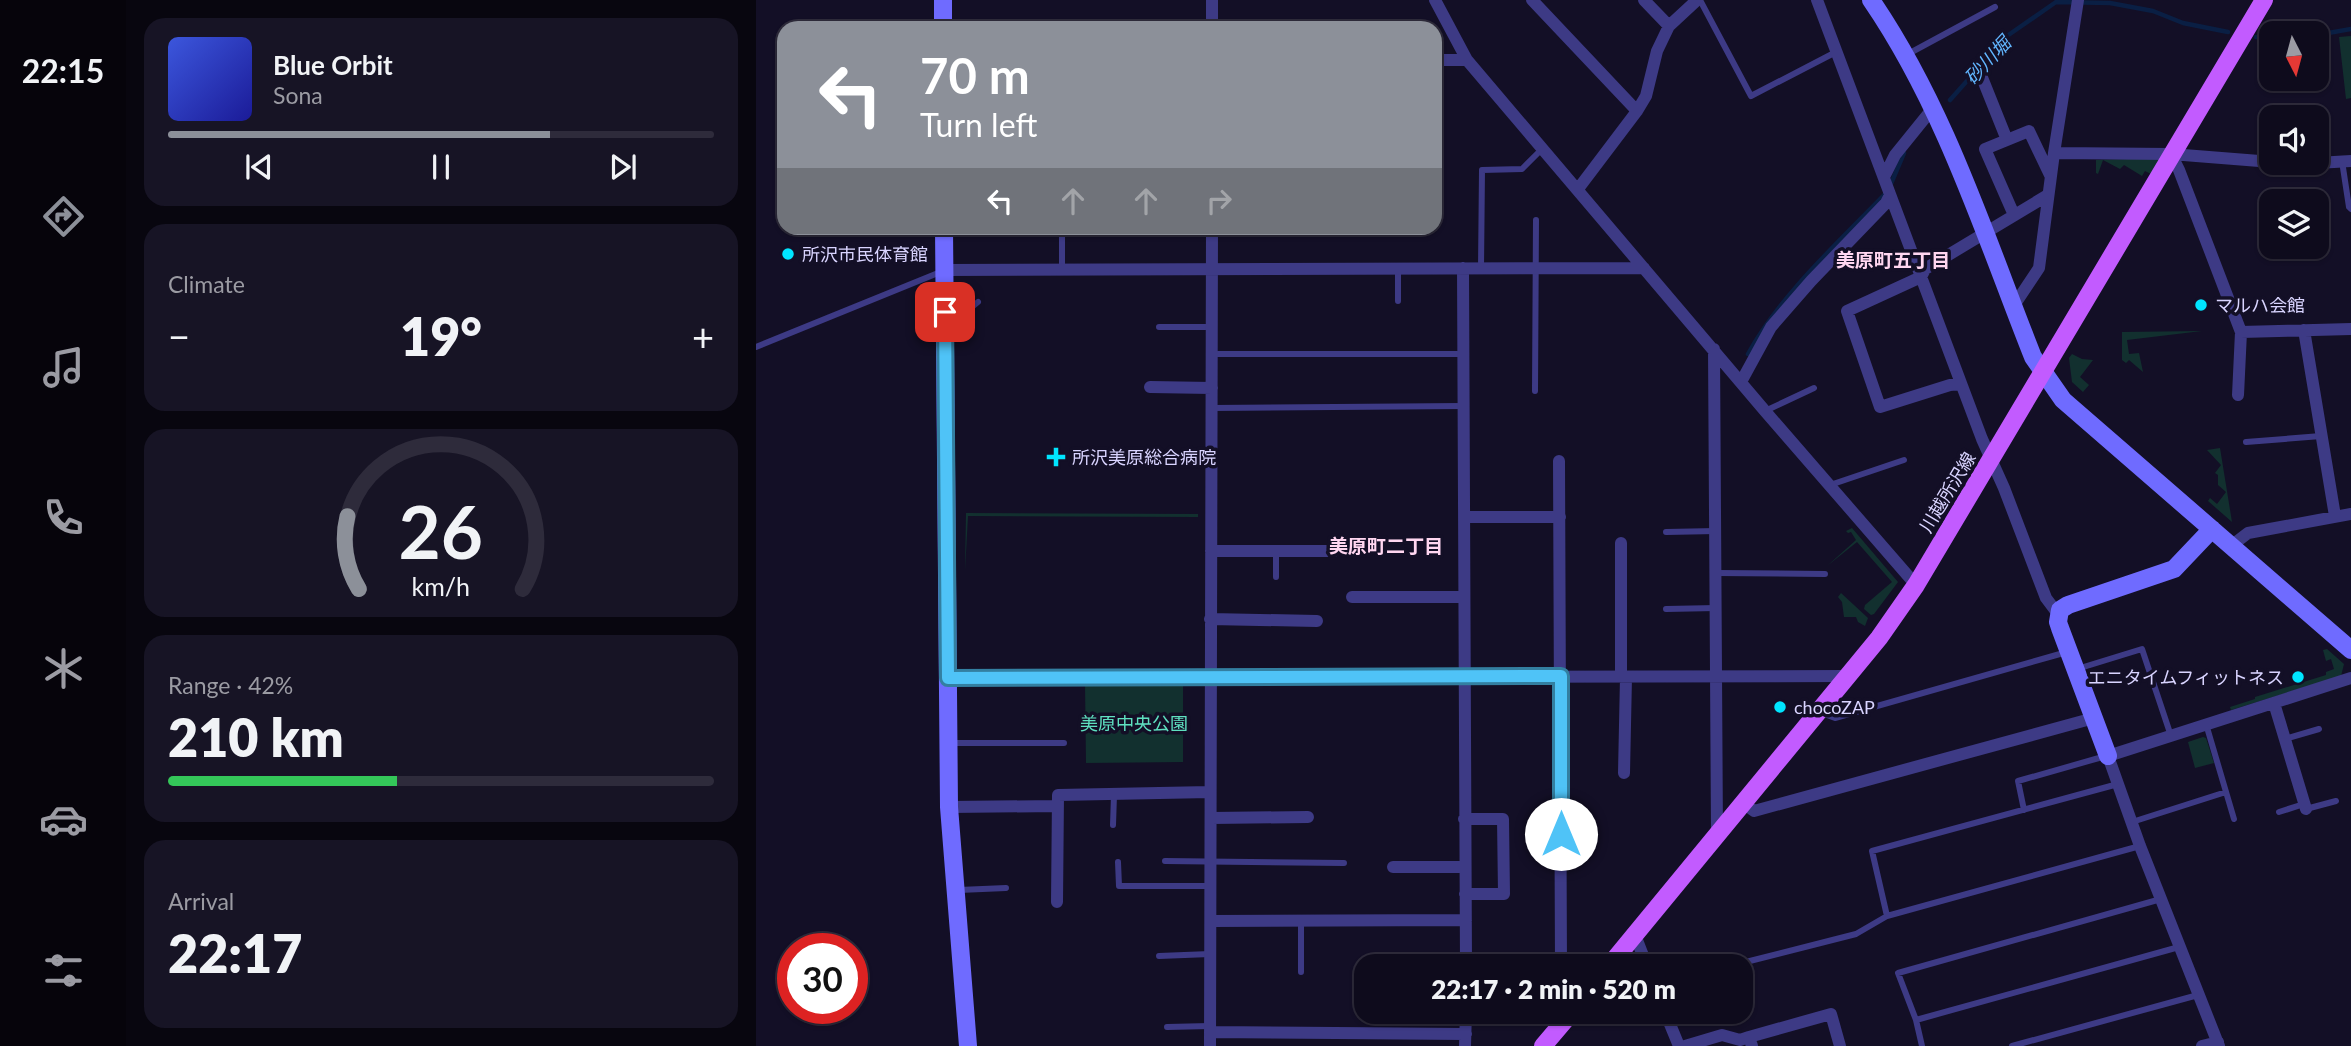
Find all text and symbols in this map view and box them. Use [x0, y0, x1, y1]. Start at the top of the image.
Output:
north arrow [2259, 21, 2329, 91]
map controls [2259, 21, 2329, 259]
water label: 砂川堀 [1959, 29, 2017, 89]
text: 70 m [920, 46, 1030, 104]
text: Blue Orbit [273, 49, 393, 81]
icon: left [805, 49, 896, 140]
text: 22:15 [22, 51, 104, 90]
text: Sona [273, 81, 323, 109]
text: Turn left [920, 105, 1037, 144]
button: sound [2259, 105, 2329, 175]
icon: previous [240, 148, 278, 186]
icon: pause [422, 148, 460, 186]
icon: next [604, 148, 642, 186]
icon: left [981, 182, 1019, 220]
icon: ahead [1054, 182, 1092, 220]
icon: ahead [1127, 182, 1165, 220]
icon: right [1200, 182, 1238, 220]
button: layers [2259, 189, 2329, 259]
icon: directions [39, 192, 88, 241]
place label: 所沢市民体育館 [802, 243, 928, 265]
marker: 所沢市民体育館 [780, 246, 796, 262]
district label: 美原町五丁目 [1836, 248, 1950, 271]
text: Climate [168, 270, 245, 298]
pin [915, 282, 975, 342]
icon: arrive [926, 293, 964, 331]
place label: マルハ会館 [2215, 294, 2305, 316]
marker: マルハ会館 [2193, 297, 2209, 313]
text: 19° [400, 305, 482, 367]
text: − [168, 313, 190, 359]
text: + [692, 313, 714, 359]
icon: music [39, 343, 88, 392]
place label: 所沢美原総合病院 [1072, 446, 1216, 468]
marker: 所沢美原総合病院 [1046, 447, 1066, 467]
street label: 川越所沢線 [1914, 448, 1980, 536]
text: 26 [399, 487, 483, 575]
icon: phone [39, 493, 88, 542]
district label: 美原町二丁目 [1329, 534, 1443, 557]
text: km/h [412, 571, 470, 601]
icon: climate [39, 644, 88, 693]
place label: エニタイムフィットネス [2088, 666, 2284, 688]
marker: エニタイムフィットネス [2290, 669, 2306, 685]
text: Range · 42% [168, 671, 293, 699]
place label: chocoZAP [1794, 696, 1875, 718]
marker: chocoZAP [1772, 699, 1788, 715]
text: 210 km [168, 706, 344, 768]
park label: 美原中央公園 [1080, 712, 1188, 734]
icon: car [39, 795, 88, 844]
position arrow [1524, 797, 1598, 871]
text: Arrival [168, 887, 234, 915]
text: 22:17 [168, 922, 302, 984]
speed limit sign: 30 [777, 933, 868, 1024]
icon: filters [39, 946, 88, 995]
text: 22:17 · 2 min · 520 m [1431, 973, 1676, 1005]

